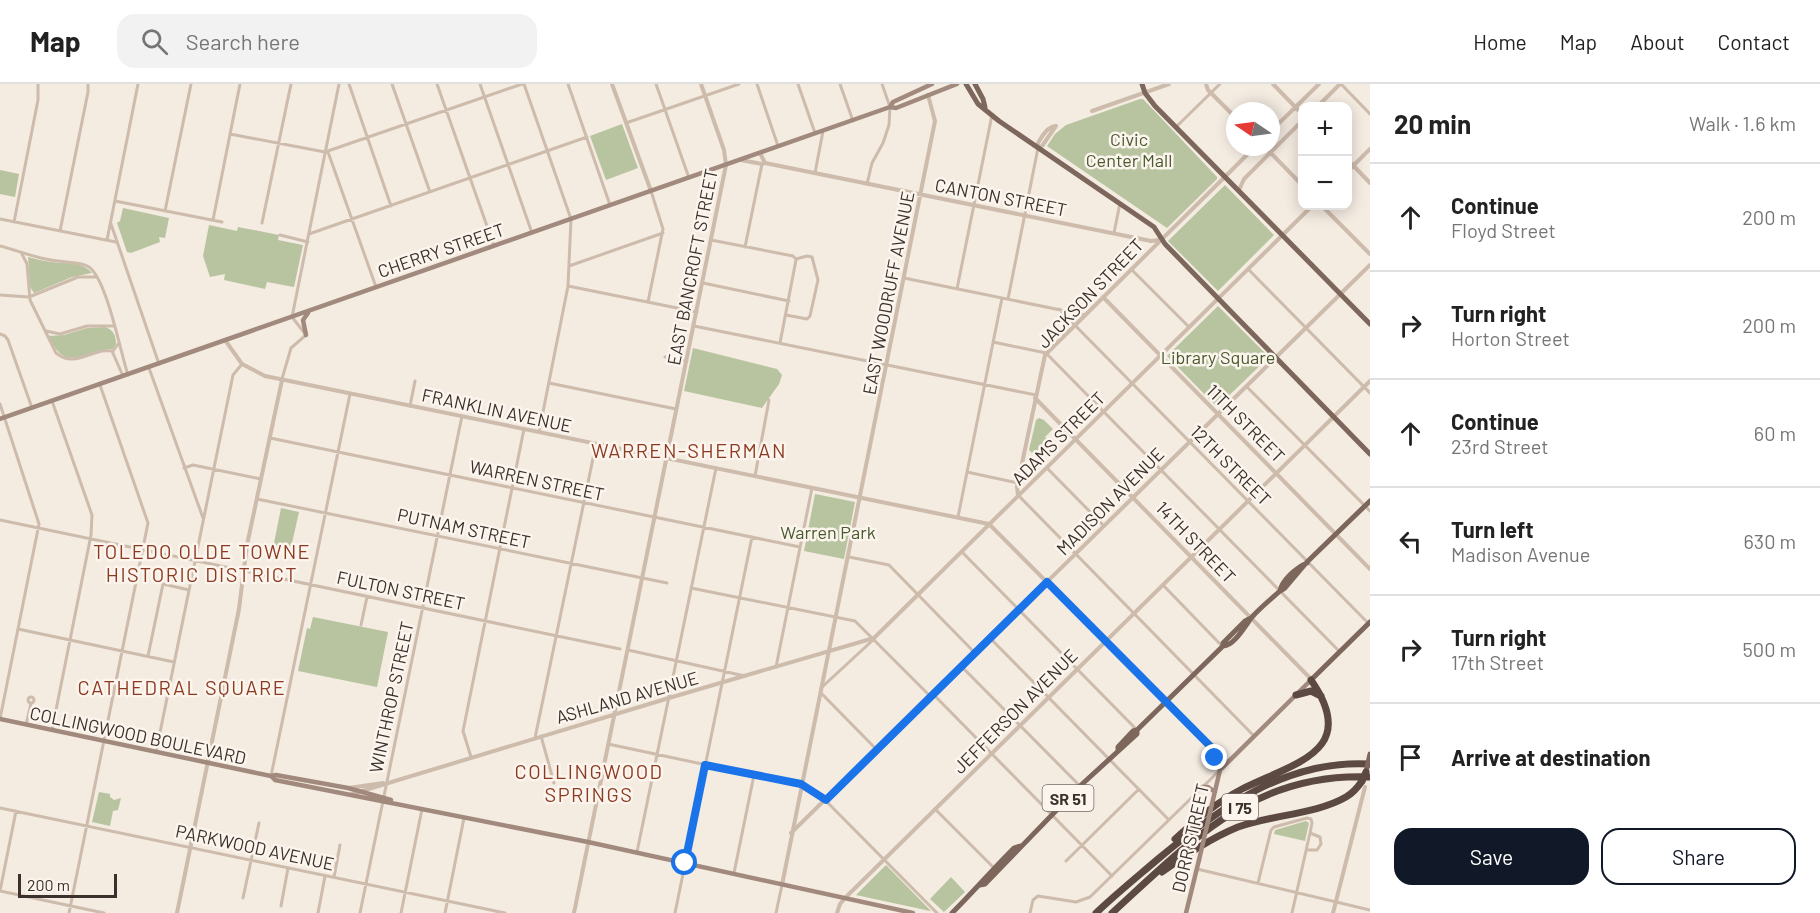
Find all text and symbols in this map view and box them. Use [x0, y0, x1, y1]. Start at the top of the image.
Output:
search box [117, 14, 537, 68]
text: Map [30, 24, 81, 58]
icon: search [138, 25, 171, 58]
text: Search here [186, 28, 300, 54]
text: Home [1473, 29, 1527, 54]
text: Map [1560, 29, 1597, 54]
text: About [1630, 29, 1685, 54]
text: Contact [1718, 29, 1790, 54]
north arrow [1226, 102, 1280, 156]
map controls [1298, 102, 1352, 210]
button: + [1298, 102, 1352, 156]
text: 20 min [1394, 108, 1471, 139]
text: Walk · 1.6 km [1689, 111, 1796, 135]
park label: Civic Center Mall [1086, 128, 1172, 171]
button: − [1298, 156, 1352, 210]
street label: EAST BANCROFT STREET [662, 167, 722, 367]
street label: CANTON STREET [933, 173, 1069, 221]
street label: EAST WOODRUFF AVENUE [857, 189, 919, 397]
text: Continue [1451, 192, 1539, 218]
icon: ahead [1394, 201, 1427, 234]
text: 200 m [1742, 205, 1796, 229]
street label: CHERRY STREET [375, 218, 507, 282]
text: Floyd Street [1451, 218, 1556, 242]
street label: JACKSON STREET [1032, 234, 1148, 352]
text: Turn right [1451, 300, 1546, 326]
icon: right [1394, 309, 1427, 342]
text: 200 m [1742, 313, 1796, 337]
text: Horton Street [1451, 326, 1570, 350]
park label: Library Square [1161, 346, 1275, 368]
street label: 11TH STREET [1202, 379, 1290, 467]
street label: FRANKLIN AVENUE [420, 383, 574, 437]
street label: ADAMS STREET [1007, 387, 1109, 489]
text: Continue [1451, 408, 1539, 434]
icon: ahead [1394, 417, 1427, 450]
street label: 12TH STREET [1186, 420, 1276, 510]
text: 60 m [1754, 421, 1796, 445]
text: 23rd Street [1451, 434, 1549, 458]
district label: WARREN-SHERMAN [591, 438, 787, 462]
street label: MADISON AVENUE [1052, 443, 1168, 559]
street label: WARREN STREET [468, 455, 606, 505]
street label: 14TH STREET [1152, 497, 1240, 587]
street label: PUTNAM STREET [395, 503, 533, 553]
text: Turn left [1451, 516, 1534, 542]
park label: Warren Park [780, 521, 876, 543]
icon: left [1394, 525, 1427, 558]
text: 630 m [1744, 529, 1796, 553]
district label: TOLEDO OLDE TOWNE HISTORIC DISTRICT [93, 539, 311, 586]
text: Madison Avenue [1451, 542, 1590, 566]
street label: FULTON STREET [335, 566, 467, 614]
street label: WINTHROP STREET [364, 619, 418, 775]
text: Turn right [1451, 624, 1546, 650]
icon: right [1394, 633, 1427, 666]
text: 500 m [1743, 637, 1796, 661]
street label: JEFFERSON AVENUE [948, 644, 1082, 778]
text: 17th Street [1451, 650, 1544, 674]
street label: ASHLAND AVENUE [553, 666, 701, 728]
district label: CATHEDRAL SQUARE [78, 675, 286, 699]
street label: COLLINGWOOD BOULEVARD [28, 701, 248, 769]
icon: arrive [1394, 741, 1427, 774]
route end [1201, 744, 1227, 770]
text: Arrive at destination [1451, 744, 1650, 770]
district label: COLLINGWOOD SPRINGS [515, 759, 663, 806]
street label: DORR STREET [1167, 781, 1213, 895]
road number: SR 51 [1042, 785, 1094, 811]
road number: I 75 [1222, 794, 1258, 820]
street label: PARKWOOD AVENUE [174, 819, 336, 875]
button: Save [1394, 828, 1589, 885]
button: Share [1601, 828, 1796, 885]
route start [671, 849, 697, 875]
scale bar [18, 871, 117, 898]
text: 200 m [27, 875, 70, 894]

